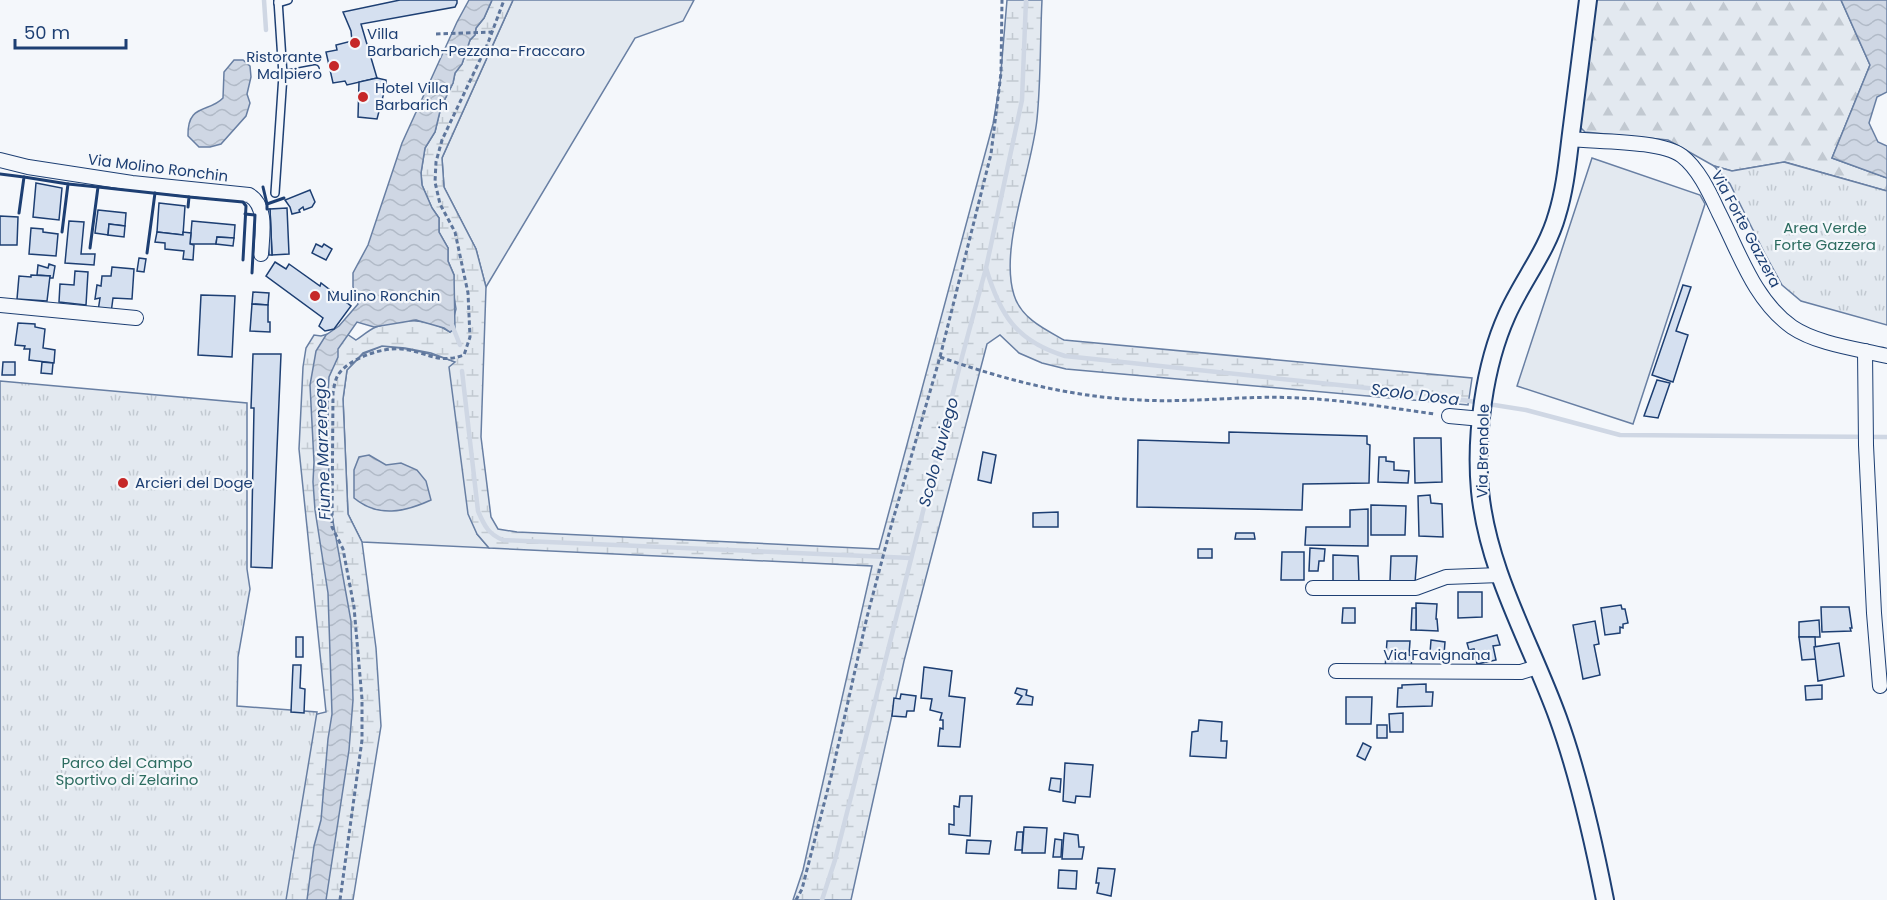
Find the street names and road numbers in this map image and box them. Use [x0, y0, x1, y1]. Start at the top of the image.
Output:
street label: Via Molino Ronchin [87, 148, 230, 187]
street label: Via Forte Gazzera [1707, 166, 1786, 291]
street label: Via Brendole [1471, 404, 1494, 498]
street label: Via Favignana [1383, 644, 1491, 665]

